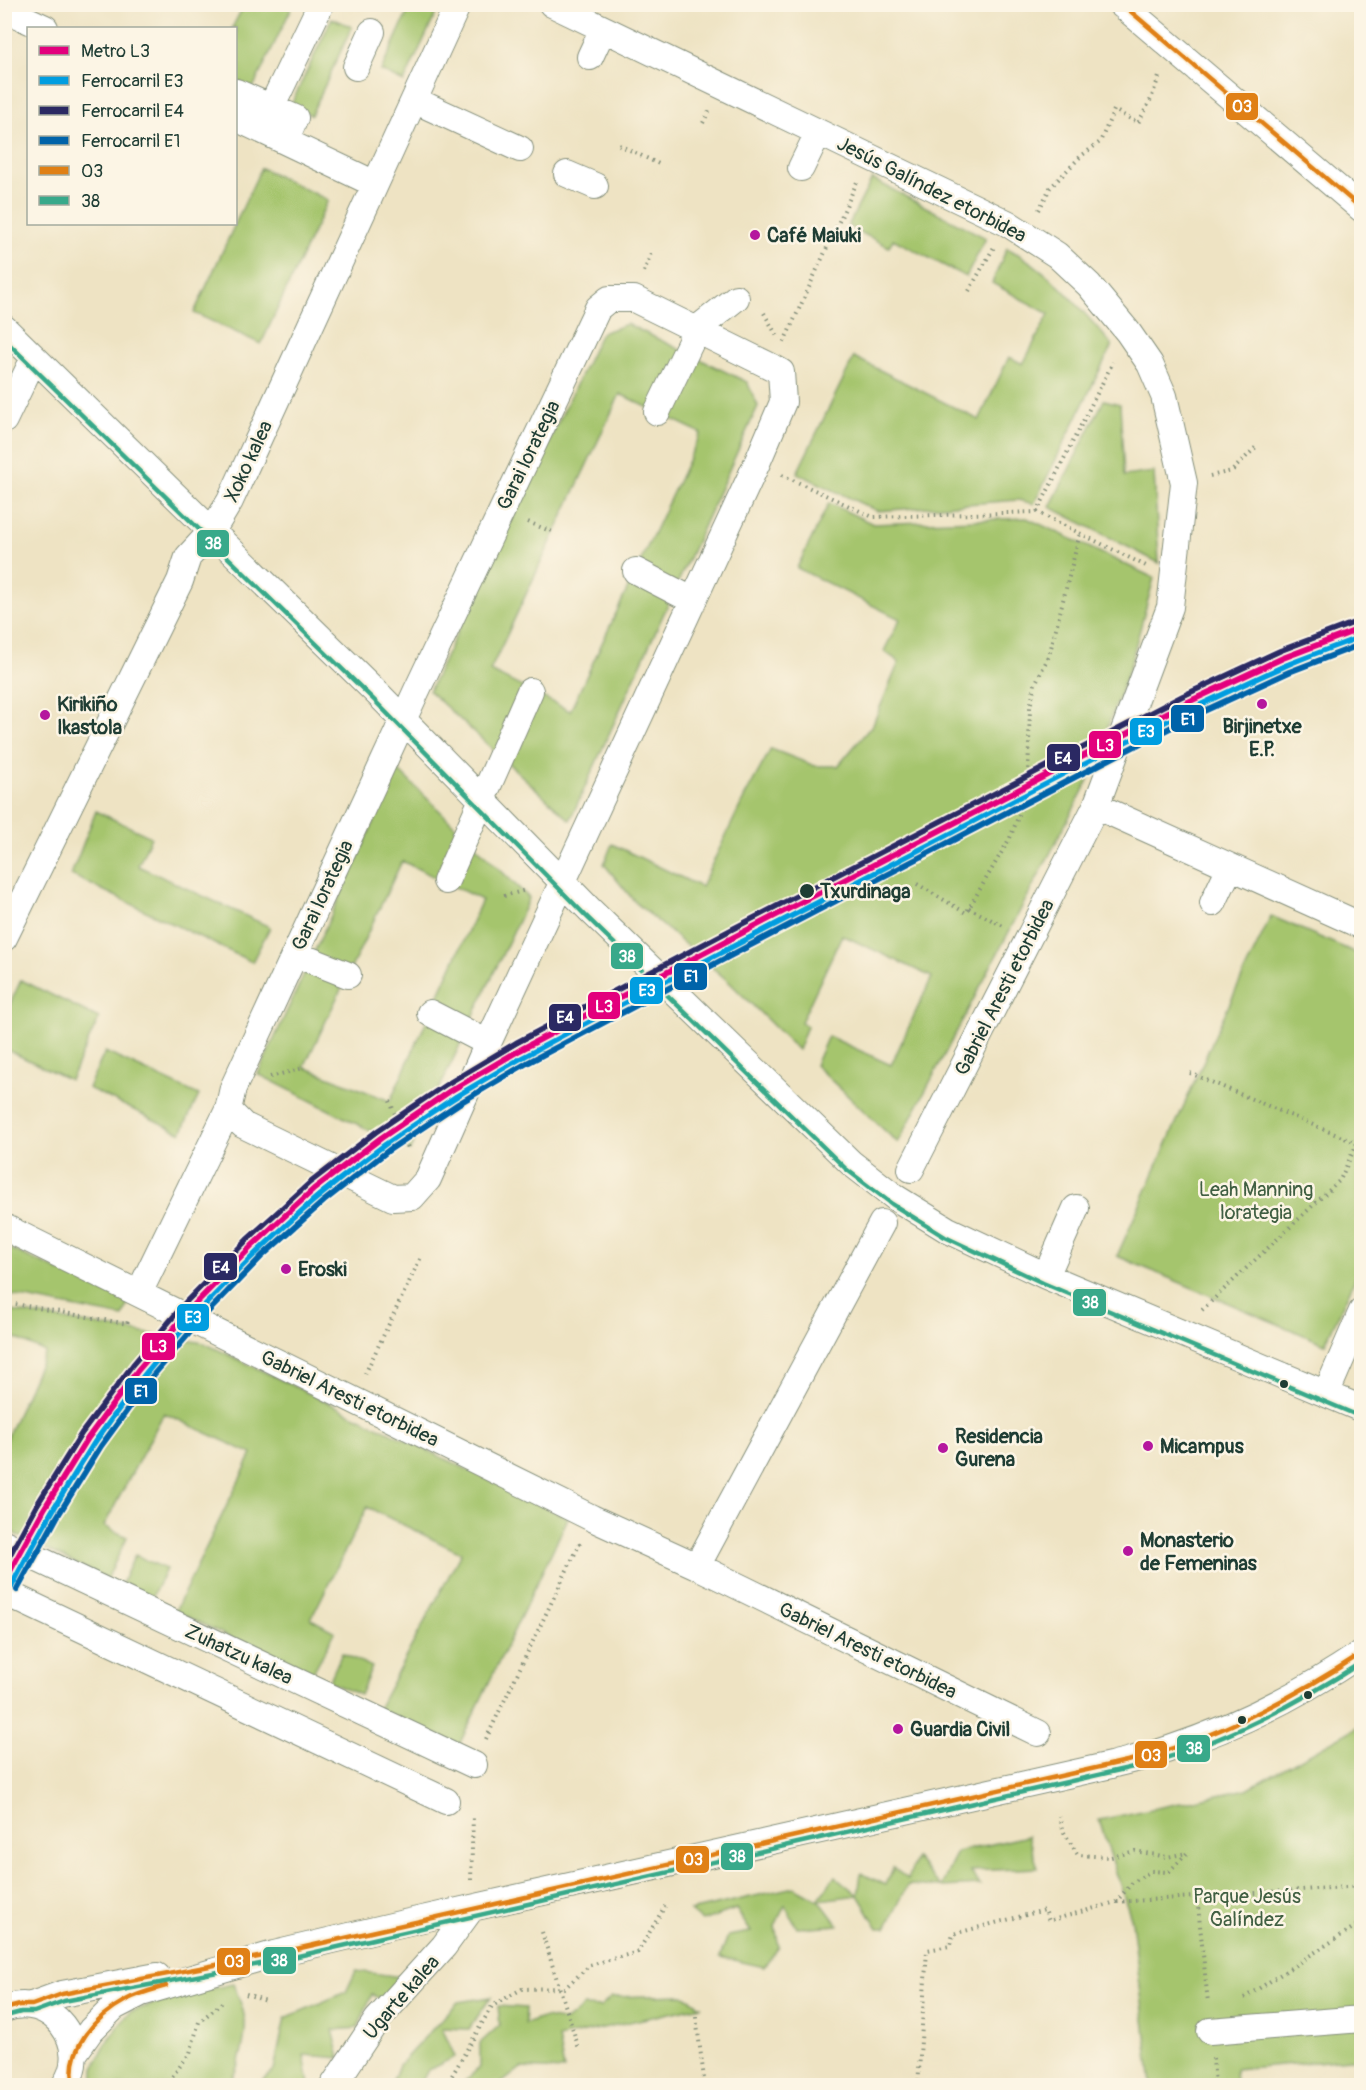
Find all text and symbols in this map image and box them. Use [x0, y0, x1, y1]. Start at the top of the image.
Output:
legend [27, 27, 237, 225]
text: Metro L3 [81, 40, 150, 63]
text: Ferrocarril E3 [81, 70, 184, 93]
line badge: 03 [1225, 92, 1259, 121]
text: 03 [1232, 97, 1252, 117]
text: Ferrocarril E4 [81, 100, 184, 123]
text: Ferrocarril E1 [81, 130, 181, 153]
street label: Jesús Galíndez etorbidea [833, 131, 1031, 248]
text: 03 [81, 160, 103, 183]
text: 38 [81, 190, 100, 213]
place label: Café Maiuki [767, 223, 861, 248]
marker: Café Maiuki [748, 228, 762, 242]
street label: Garai lorategia [491, 396, 566, 514]
street label: Xoko kalea [219, 416, 278, 506]
line badge: 38 [196, 529, 230, 558]
text: 38 [205, 534, 222, 554]
place label: Kirikiño Ikastola [57, 692, 122, 740]
marker: Birjinetxe E.P. [1255, 697, 1269, 711]
line badge: E1 [1170, 704, 1205, 733]
marker: Kirikiño Ikastola [38, 708, 52, 722]
text: E1 [1181, 710, 1195, 730]
place label: Birjinetxe E.P. [1222, 714, 1303, 762]
line badge: E3 [1129, 717, 1163, 746]
text: E3 [1137, 722, 1155, 742]
line badge: L3 [1088, 730, 1122, 759]
text: L3 [1096, 736, 1114, 756]
line badge: E4 [1046, 743, 1081, 772]
text: E4 [1054, 749, 1073, 769]
street label: Garai lorategia [286, 836, 359, 954]
place label: Txurdinaga [819, 879, 910, 904]
marker: Txurdinaga [798, 882, 816, 900]
street label: Gabriel Aresti etorbidea [949, 895, 1060, 1080]
line badge: 38 [610, 942, 644, 970]
text: 38 [619, 947, 636, 967]
line badge: E1 [673, 962, 708, 991]
text: E1 [684, 967, 698, 987]
line badge: E3 [629, 976, 664, 1005]
text: E3 [638, 981, 656, 1001]
line badge: L3 [587, 991, 621, 1020]
text: L3 [595, 997, 613, 1017]
line badge: E4 [548, 1003, 582, 1032]
text: E4 [556, 1008, 575, 1028]
park label: Leah Manning lorategia [1199, 1177, 1313, 1225]
line badge: E4 [203, 1252, 238, 1281]
place label: Eroski [298, 1257, 347, 1282]
text: E4 [212, 1258, 231, 1278]
marker: Eroski [279, 1262, 293, 1276]
line badge: 38 [1072, 1288, 1107, 1317]
text: 38 [1082, 1293, 1099, 1313]
line badge: E3 [176, 1303, 210, 1332]
text: E3 [184, 1308, 202, 1328]
line badge: L3 [141, 1332, 176, 1361]
text: L3 [149, 1337, 167, 1357]
street label: Gabriel Aresti etorbidea [257, 1345, 443, 1452]
line badge: E1 [124, 1377, 158, 1405]
unlabelled marker [1278, 1378, 1290, 1390]
text: E1 [134, 1382, 148, 1402]
place label: Residencia Gurena [955, 1424, 1043, 1472]
place label: Micampus [1160, 1434, 1244, 1459]
marker: Micampus [1141, 1439, 1155, 1453]
marker: Residencia Gurena [936, 1441, 950, 1455]
place label: Monasterio de Femeninas [1140, 1528, 1257, 1576]
marker: Monasterio de Femeninas [1121, 1544, 1135, 1558]
street label: Gabriel Aresti etorbidea [775, 1597, 961, 1704]
street label: Zuhatzu kalea [181, 1619, 297, 1690]
unlabelled marker [1302, 1689, 1314, 1701]
unlabelled marker [1236, 1714, 1248, 1726]
place label: Guardia Civil [910, 1717, 1010, 1742]
marker: Guardia Civil [891, 1722, 905, 1736]
line badge: 38 [1176, 1734, 1211, 1763]
text: 38 [1186, 1739, 1203, 1759]
line badge: 03 [1134, 1740, 1168, 1769]
text: 03 [1141, 1746, 1161, 1766]
line badge: 38 [720, 1842, 754, 1871]
line badge: 03 [675, 1845, 710, 1874]
text: 38 [729, 1847, 746, 1867]
text: 03 [683, 1850, 703, 1870]
park label: Parque Jesús Galíndez [1193, 1884, 1301, 1932]
line badge: 38 [262, 1946, 297, 1975]
line badge: 03 [216, 1947, 251, 1976]
street label: Ugarte kalea [358, 1950, 445, 2045]
text: 38 [271, 1951, 288, 1971]
text: 03 [224, 1952, 244, 1972]

